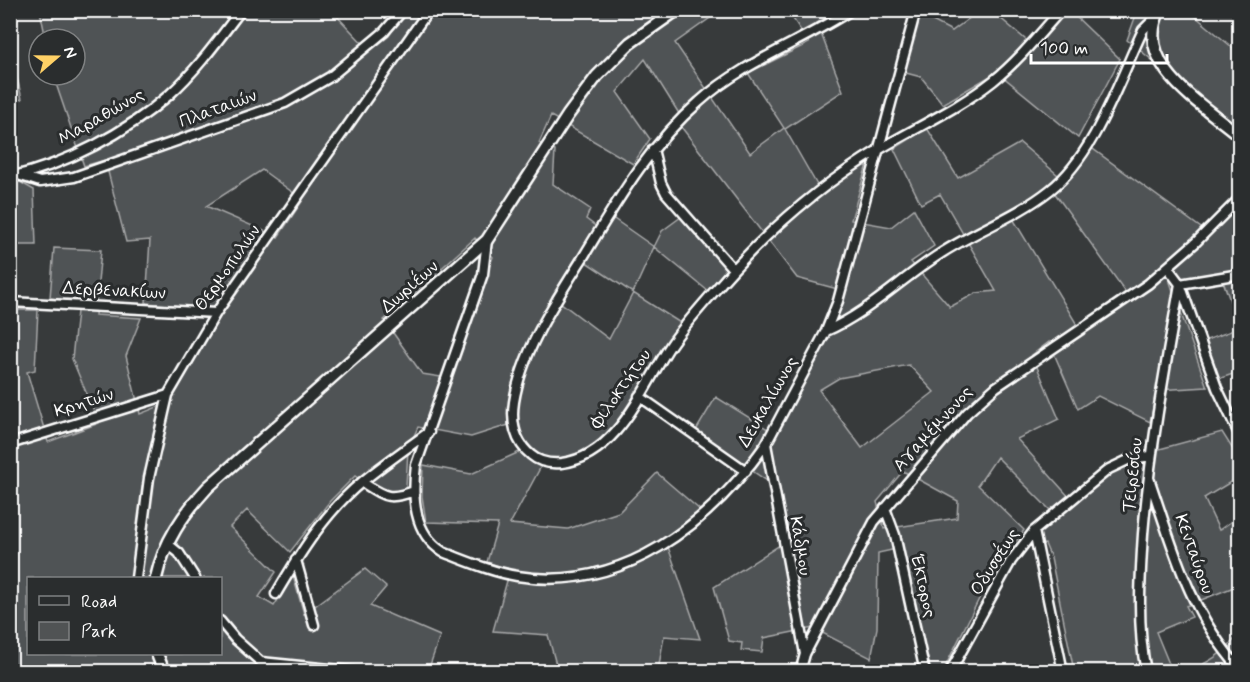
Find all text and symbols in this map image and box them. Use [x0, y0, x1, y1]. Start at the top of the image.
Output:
north arrow [27, 27, 87, 87]
scale bar [1031, 27, 1168, 65]
text: 100 m [1040, 37, 1088, 61]
text: N [58, 44, 81, 61]
street label: Μαραθώνος [53, 83, 149, 151]
street label: Πλαταιών [176, 84, 260, 134]
street label: Θερμοπυλών [189, 220, 267, 316]
street label: Δωριέων [375, 254, 444, 319]
street label: Δερβενακίων [62, 276, 166, 306]
street label: Φιλοκτήτου [584, 344, 657, 434]
street label: Δευκαλίωνος [732, 352, 804, 452]
street label: Αγαμέμνονος [887, 380, 978, 477]
street label: Κρητών [51, 383, 117, 423]
street label: Τειρεσίου [1117, 437, 1149, 513]
street label: Κενταύρου [1169, 511, 1219, 597]
street label: Κάδμου [783, 515, 817, 577]
street label: Οδυσσέως [964, 523, 1025, 600]
street label: Έκτορος [904, 552, 942, 620]
legend [27, 577, 222, 655]
text: Road [81, 590, 117, 614]
text: Park [81, 620, 117, 644]

